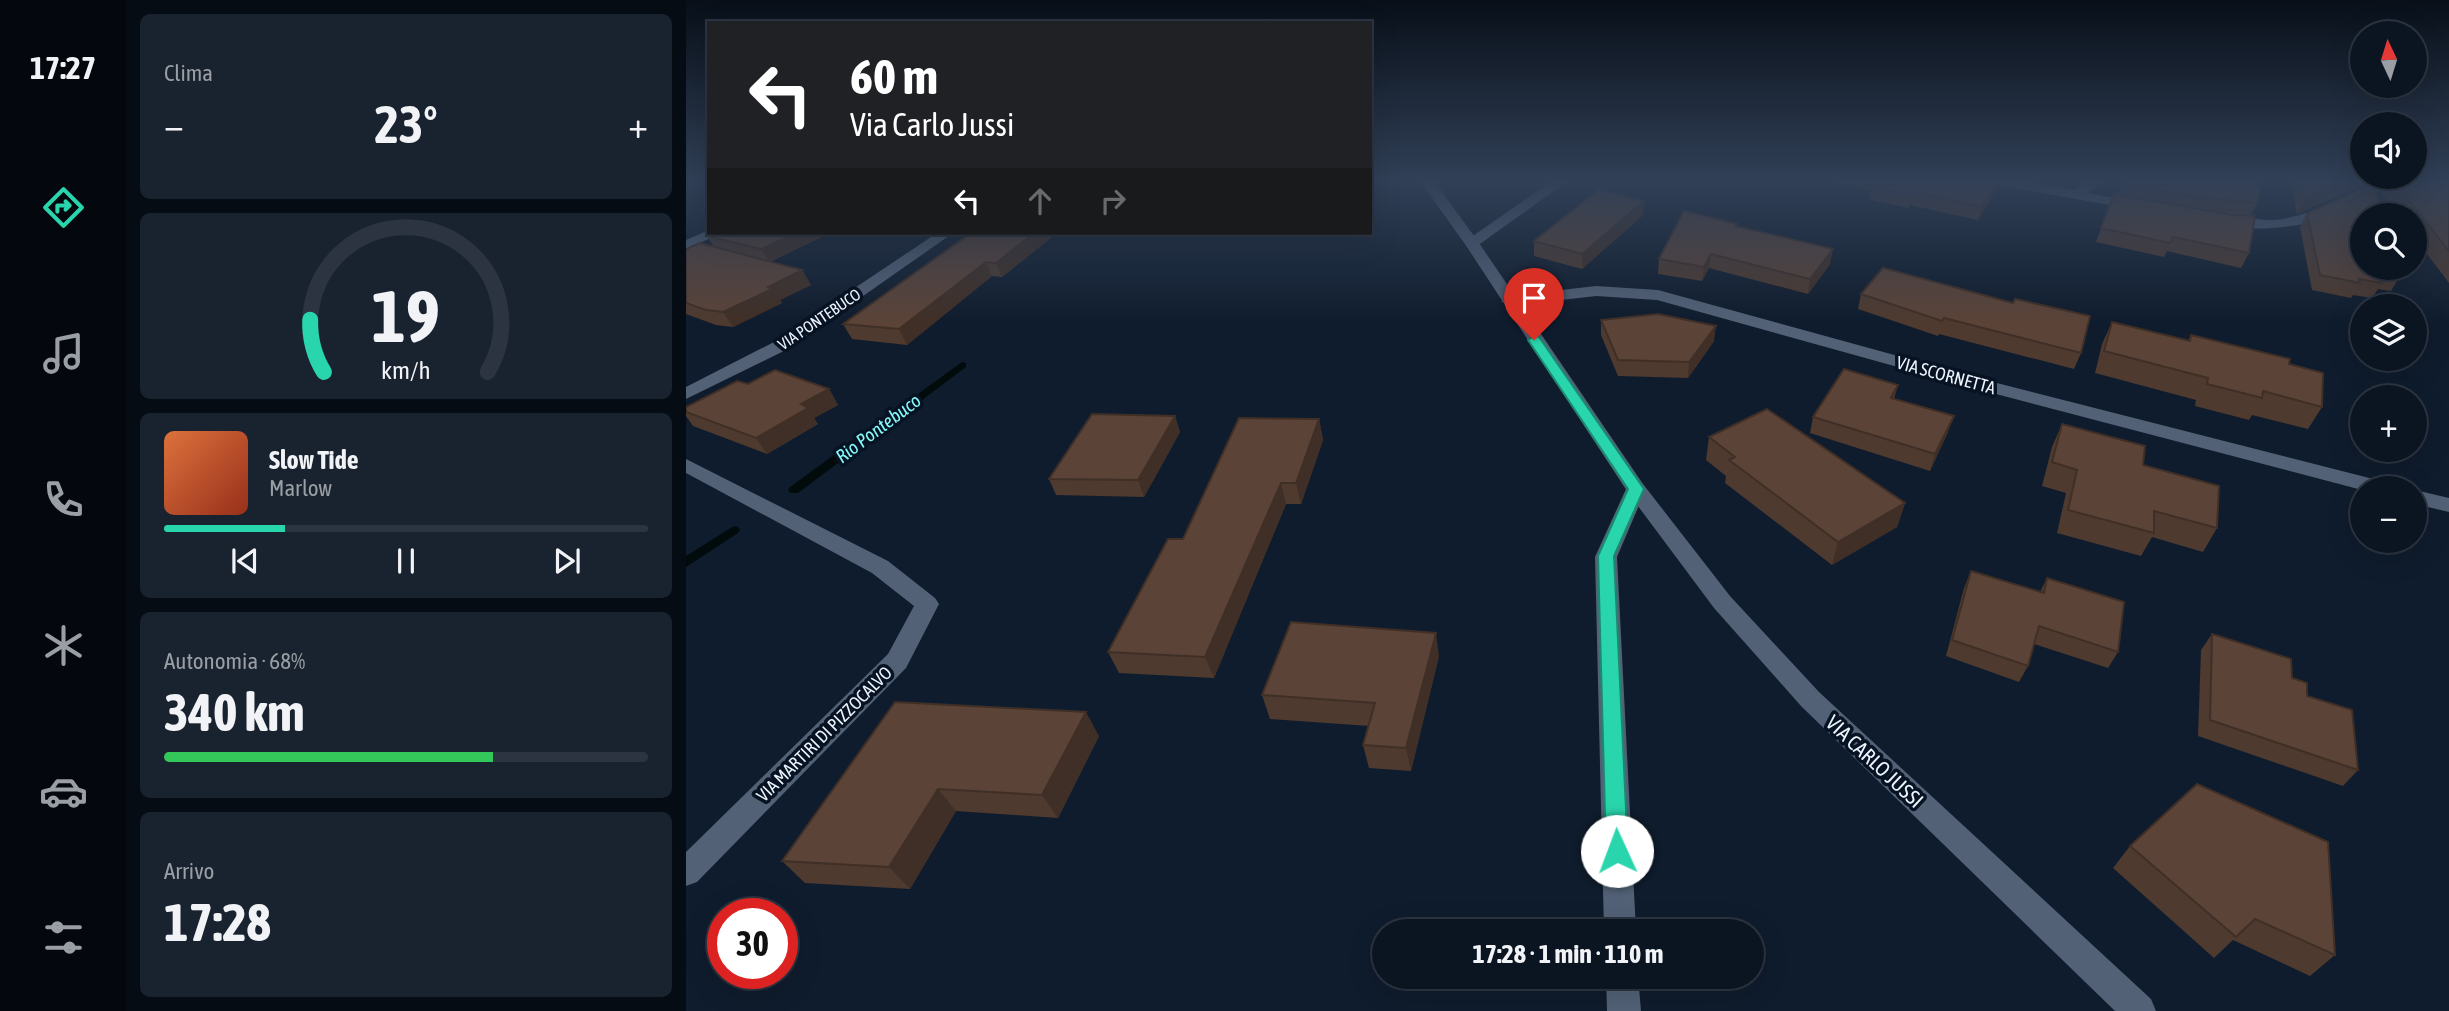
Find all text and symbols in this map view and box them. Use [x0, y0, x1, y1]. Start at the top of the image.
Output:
north arrow [2350, 21, 2427, 98]
map controls [2350, 21, 2427, 553]
text: 60 m [850, 48, 938, 104]
text: 17:27 [30, 49, 96, 86]
icon: left [735, 49, 826, 140]
text: Clima [164, 60, 213, 86]
text: 23° [374, 94, 438, 154]
text: − [164, 103, 184, 146]
text: + [628, 103, 648, 146]
text: Via Carlo Jussi [850, 106, 1014, 143]
button: sound [2350, 112, 2427, 189]
icon: left [948, 182, 986, 220]
icon: ahead [1021, 182, 1059, 220]
icon: right [1094, 182, 1132, 220]
icon: directions [39, 183, 88, 232]
button: search [2350, 203, 2427, 280]
pin [1504, 268, 1564, 340]
text: 19 [372, 275, 440, 358]
icon: arrive [1515, 279, 1553, 317]
street label: VIA PONTEBUCO [774, 285, 864, 353]
button: layers [2350, 294, 2427, 371]
icon: music [39, 329, 88, 378]
street label: VIA SCORNETTA [1894, 352, 1998, 398]
text: km/h [381, 356, 431, 384]
button: + [2350, 385, 2427, 462]
water label: Rio Pontebuco [831, 389, 925, 467]
text: Slow Tide [269, 445, 359, 475]
icon: phone [39, 475, 88, 524]
text: Marlow [269, 475, 332, 501]
button: − [2350, 476, 2427, 553]
icon: previous [226, 542, 264, 580]
icon: pause [387, 542, 425, 580]
icon: next [548, 542, 586, 580]
icon: climate [39, 621, 88, 670]
text: Autonomia · 68% [164, 648, 305, 674]
street label: VIA MARTIRI DI PIZZOCALVO [752, 662, 896, 806]
text: 340 km [164, 682, 305, 742]
street label: VIA CARLO JUSSI [1821, 710, 1929, 812]
icon: car [39, 767, 88, 816]
position arrow [1580, 814, 1654, 888]
text: Arrivo [164, 858, 214, 884]
text: 17:28 [164, 892, 271, 952]
speed limit sign: 30 [707, 898, 798, 989]
icon: filters [39, 913, 88, 962]
text: 17:28 · 1 min · 110 m [1473, 939, 1663, 969]

